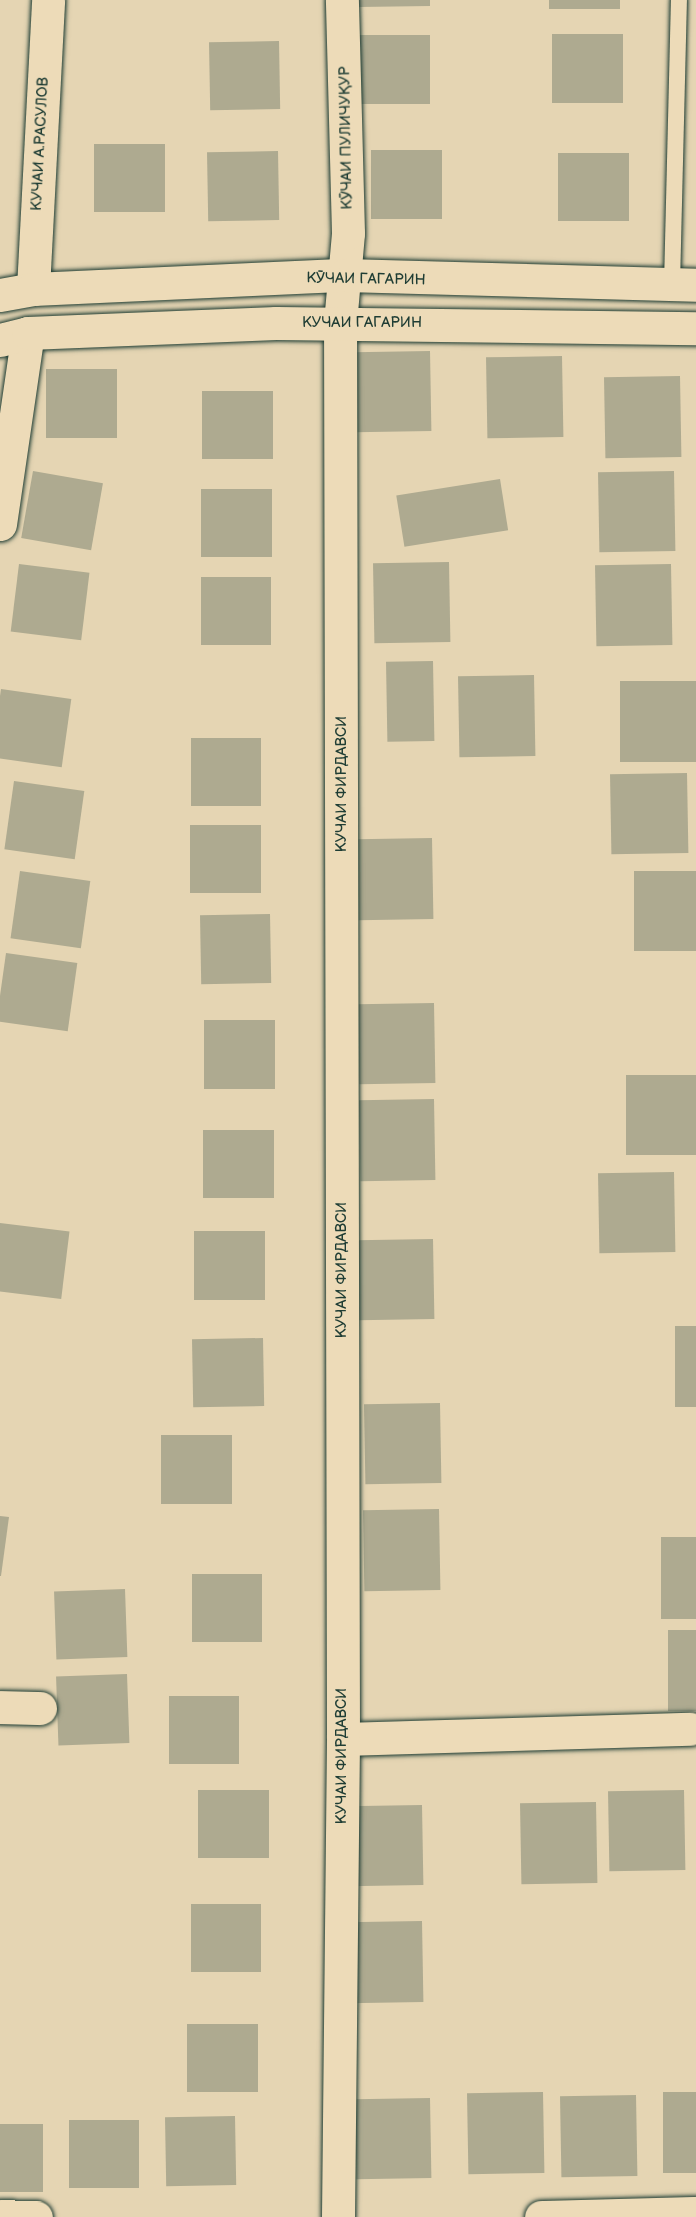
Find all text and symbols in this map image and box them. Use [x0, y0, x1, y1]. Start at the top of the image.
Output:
street label: КӮЧАИ ПУЛИЧУҚУР [336, 66, 356, 210]
street label: КУЧАИ А.РАСУЛОВ [28, 77, 52, 211]
street label: КӮЧАИ ГАГАРИН [306, 269, 426, 289]
street label: КУЧАИ ГАГАРИН [302, 314, 422, 332]
street label: КУЧАИ ФИРДАВСИ [333, 716, 351, 852]
street label: КУЧАИ ФИРДАВСИ [333, 1202, 351, 1338]
street label: КУЧАИ ФИРДАВСИ [333, 1688, 351, 1824]

